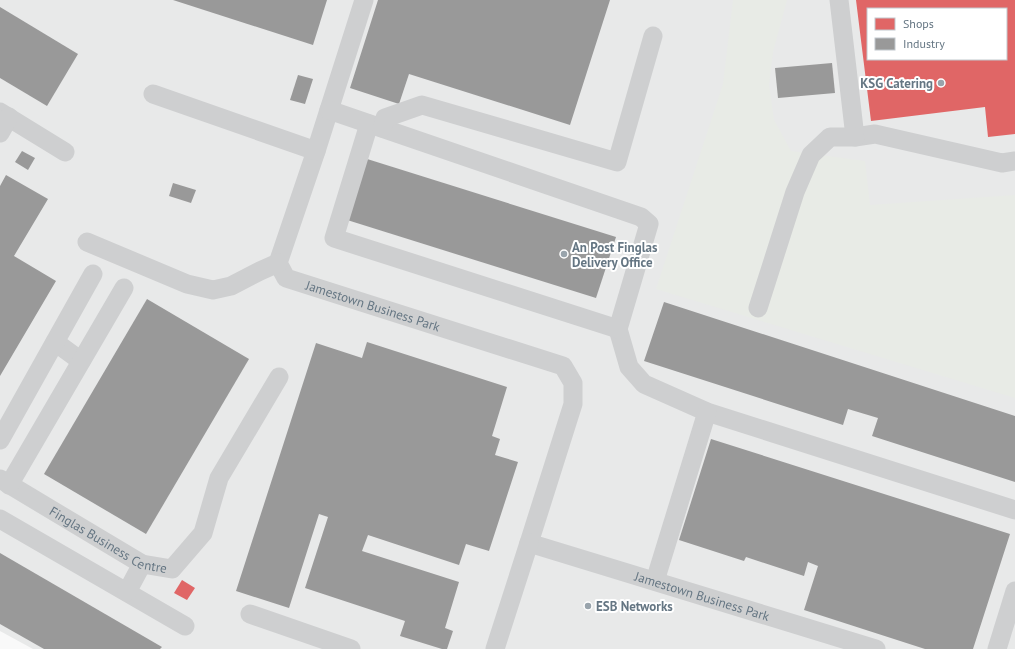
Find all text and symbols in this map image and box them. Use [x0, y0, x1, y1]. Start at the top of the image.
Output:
legend [867, 8, 1007, 60]
text: Shops [903, 16, 934, 31]
text: Industry [903, 36, 945, 51]
place label: KSG Catering [860, 75, 933, 92]
marker: KSG Catering [936, 78, 946, 88]
place label: An Post Finglas Delivery Office [572, 239, 658, 271]
marker: An Post Finglas Delivery Office [559, 249, 569, 259]
street label: Jamestown Business Park [303, 277, 443, 336]
street label: Finglas Business Centre [46, 503, 168, 577]
street label: Jamestown Business Park [632, 568, 772, 625]
place label: ESB Networks [596, 598, 673, 615]
marker: ESB Networks [583, 601, 593, 611]

